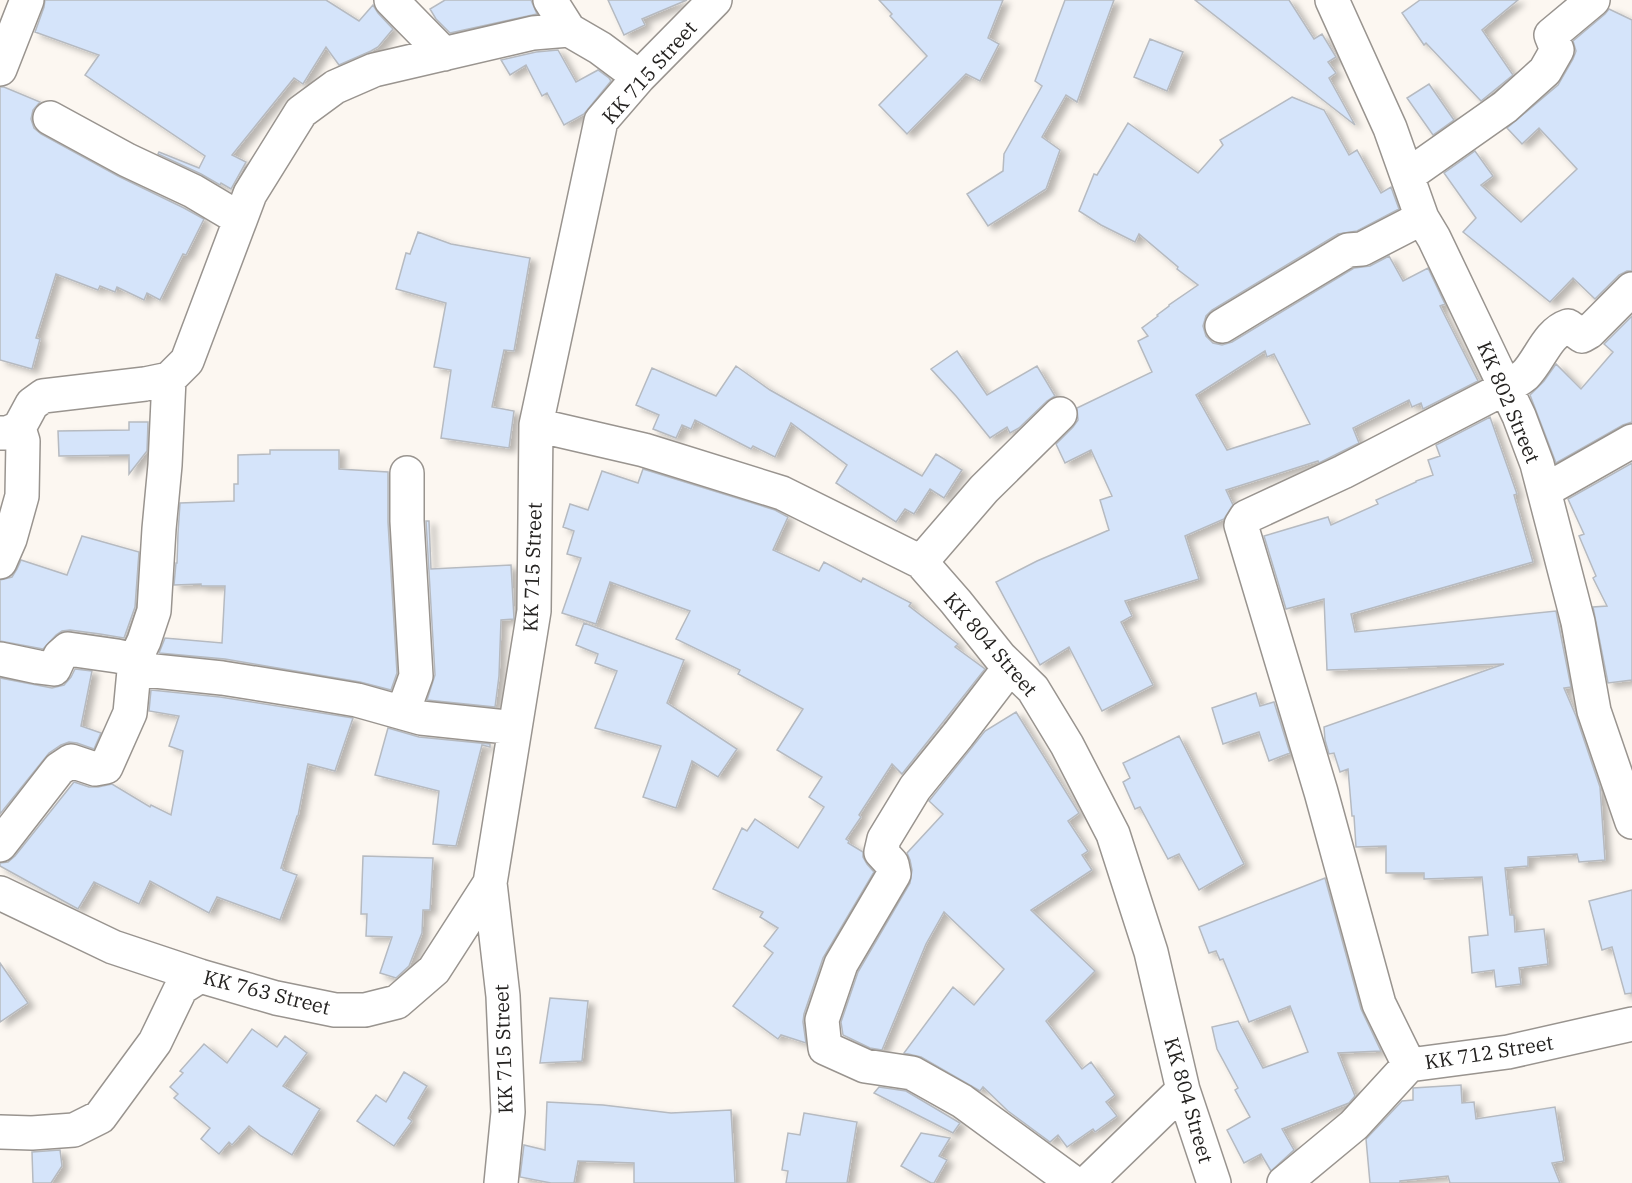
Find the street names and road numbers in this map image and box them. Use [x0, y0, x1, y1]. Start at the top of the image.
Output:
street label: KK 715 Street [596, 15, 702, 129]
street label: KK 802 Street [1471, 337, 1547, 467]
street label: KK 715 Street [516, 502, 548, 632]
street label: KK 804 Street [938, 586, 1044, 702]
street label: KK 763 Street [201, 963, 333, 1021]
street label: KK 715 Street [487, 984, 519, 1114]
street label: KK 712 Street [1423, 1029, 1555, 1075]
street label: KK 804 Street [1158, 1034, 1220, 1166]

